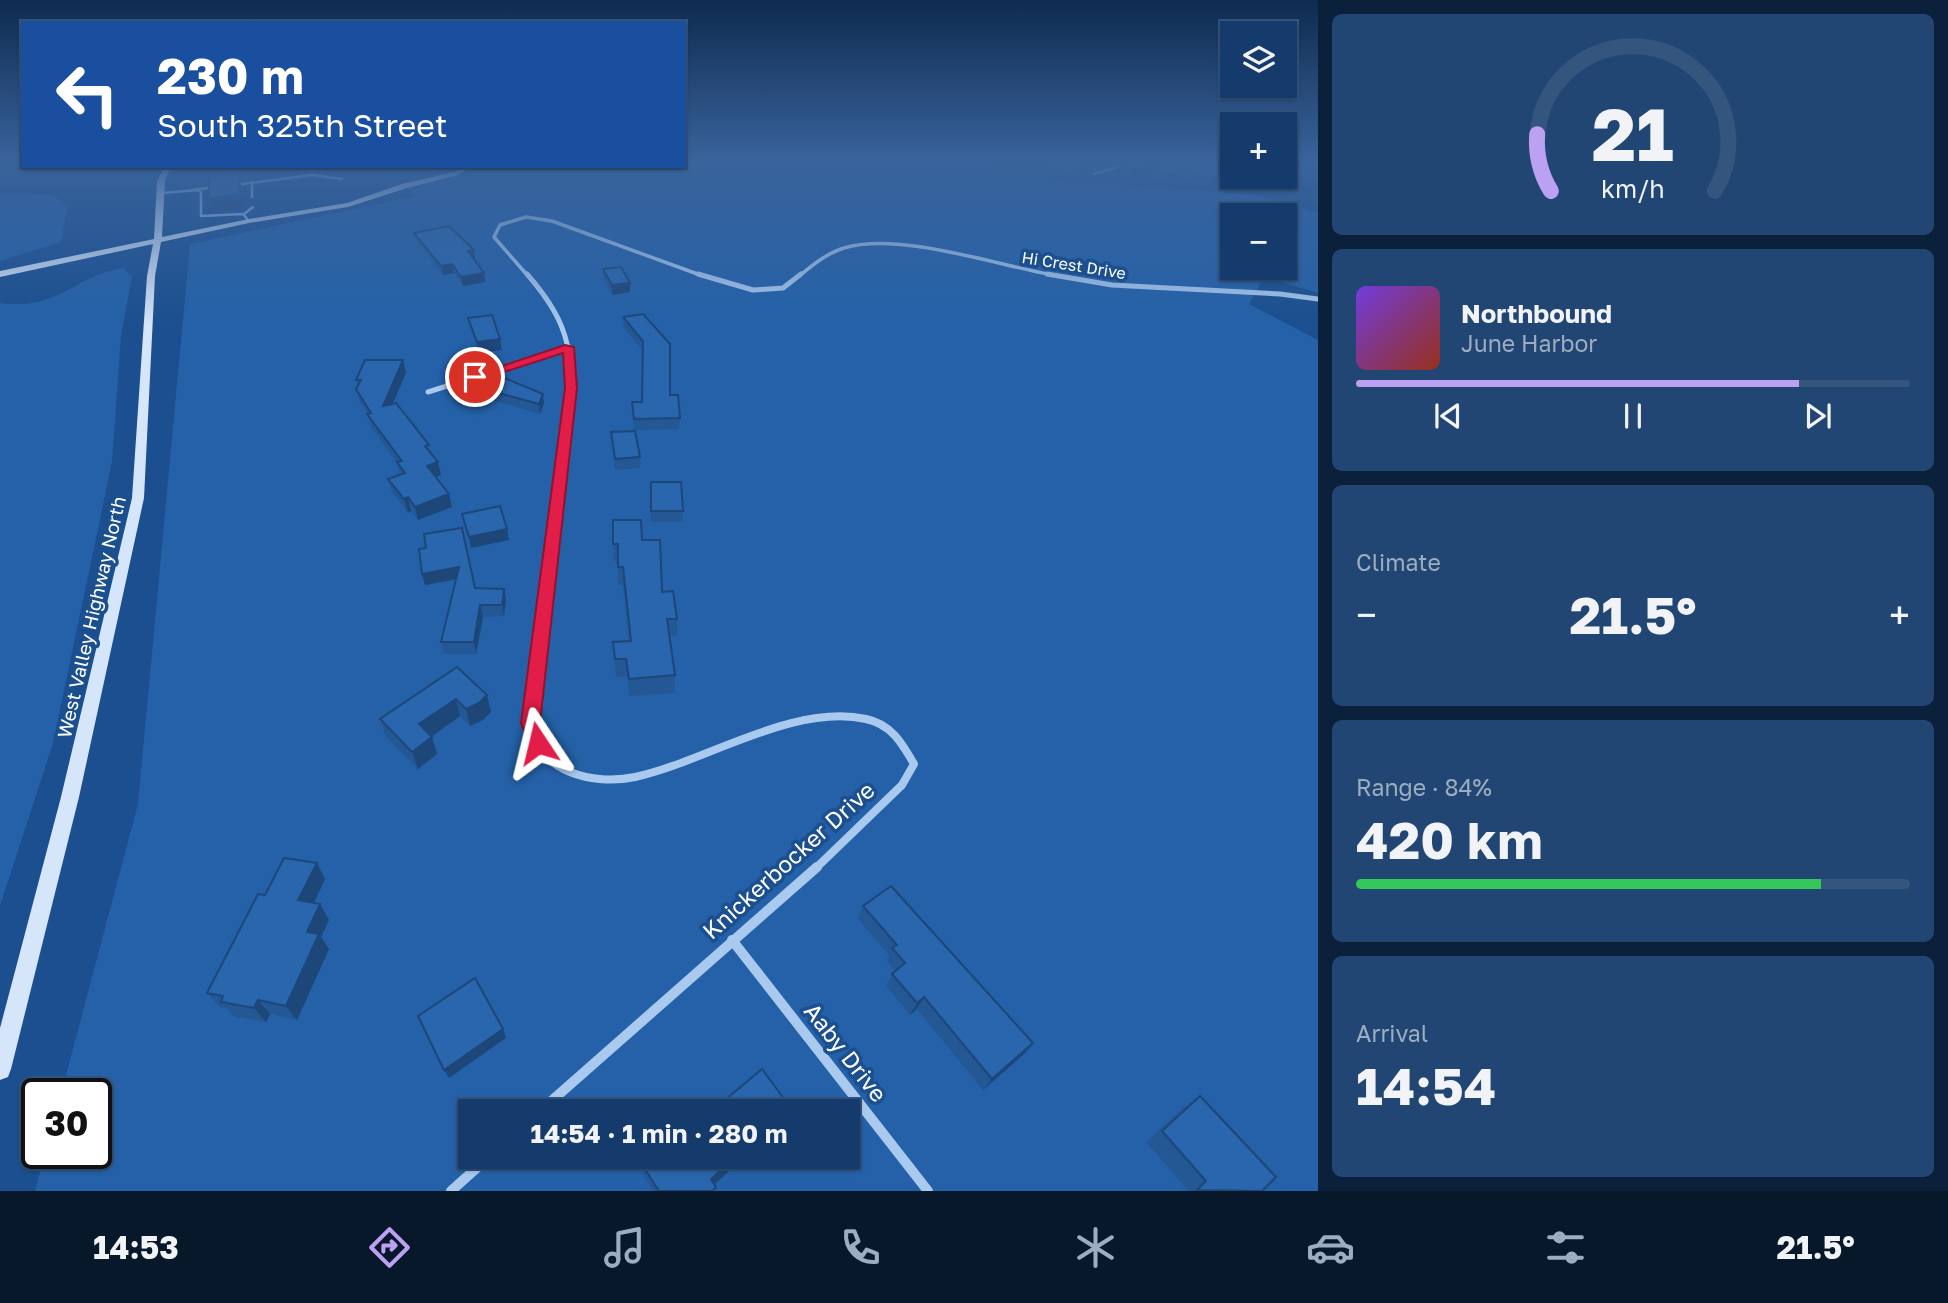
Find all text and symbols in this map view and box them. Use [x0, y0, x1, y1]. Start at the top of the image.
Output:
map controls [1220, 21, 1297, 280]
button: layers [1220, 21, 1297, 98]
text: 230 m [157, 46, 304, 105]
icon: left [42, 49, 133, 140]
text: 21 [1592, 90, 1674, 177]
text: South 325th Street [157, 106, 448, 144]
button: + [1220, 112, 1297, 189]
text: km/h [1601, 173, 1665, 204]
button: − [1220, 203, 1297, 280]
street label: Hi Crest Drive [1020, 247, 1128, 283]
text: Northbound [1461, 298, 1612, 329]
text: June Harbor [1461, 329, 1597, 357]
pin [445, 347, 505, 407]
icon: arrive [456, 358, 494, 396]
icon: previous [1429, 397, 1467, 435]
icon: pause [1614, 397, 1652, 435]
icon: next [1799, 397, 1837, 435]
street label: West Valley Highway North [52, 494, 130, 740]
text: Climate [1356, 548, 1441, 576]
text: 21.5° [1569, 583, 1697, 645]
text: − [1356, 592, 1377, 637]
text: + [1889, 592, 1910, 637]
position arrow [501, 706, 575, 780]
text: Range · 84% [1356, 773, 1492, 801]
street label: Knickerbocker Drive [696, 775, 880, 945]
text: 420 km [1356, 808, 1543, 870]
street label: Aaby Drive [799, 997, 893, 1107]
text: Arrival [1356, 1019, 1428, 1047]
text: 14:54 [1356, 1054, 1496, 1116]
speed limit sign: 30 [21, 1078, 112, 1169]
text: 14:54 · 1 min · 280 m [531, 1118, 787, 1149]
icon: directions [365, 1223, 414, 1272]
icon: music [600, 1223, 649, 1272]
icon: phone [836, 1223, 885, 1272]
icon: climate [1071, 1223, 1120, 1272]
icon: car [1306, 1223, 1355, 1272]
icon: filters [1541, 1223, 1590, 1272]
text: 14:53 [93, 1228, 179, 1266]
text: 21.5° [1777, 1228, 1855, 1266]

